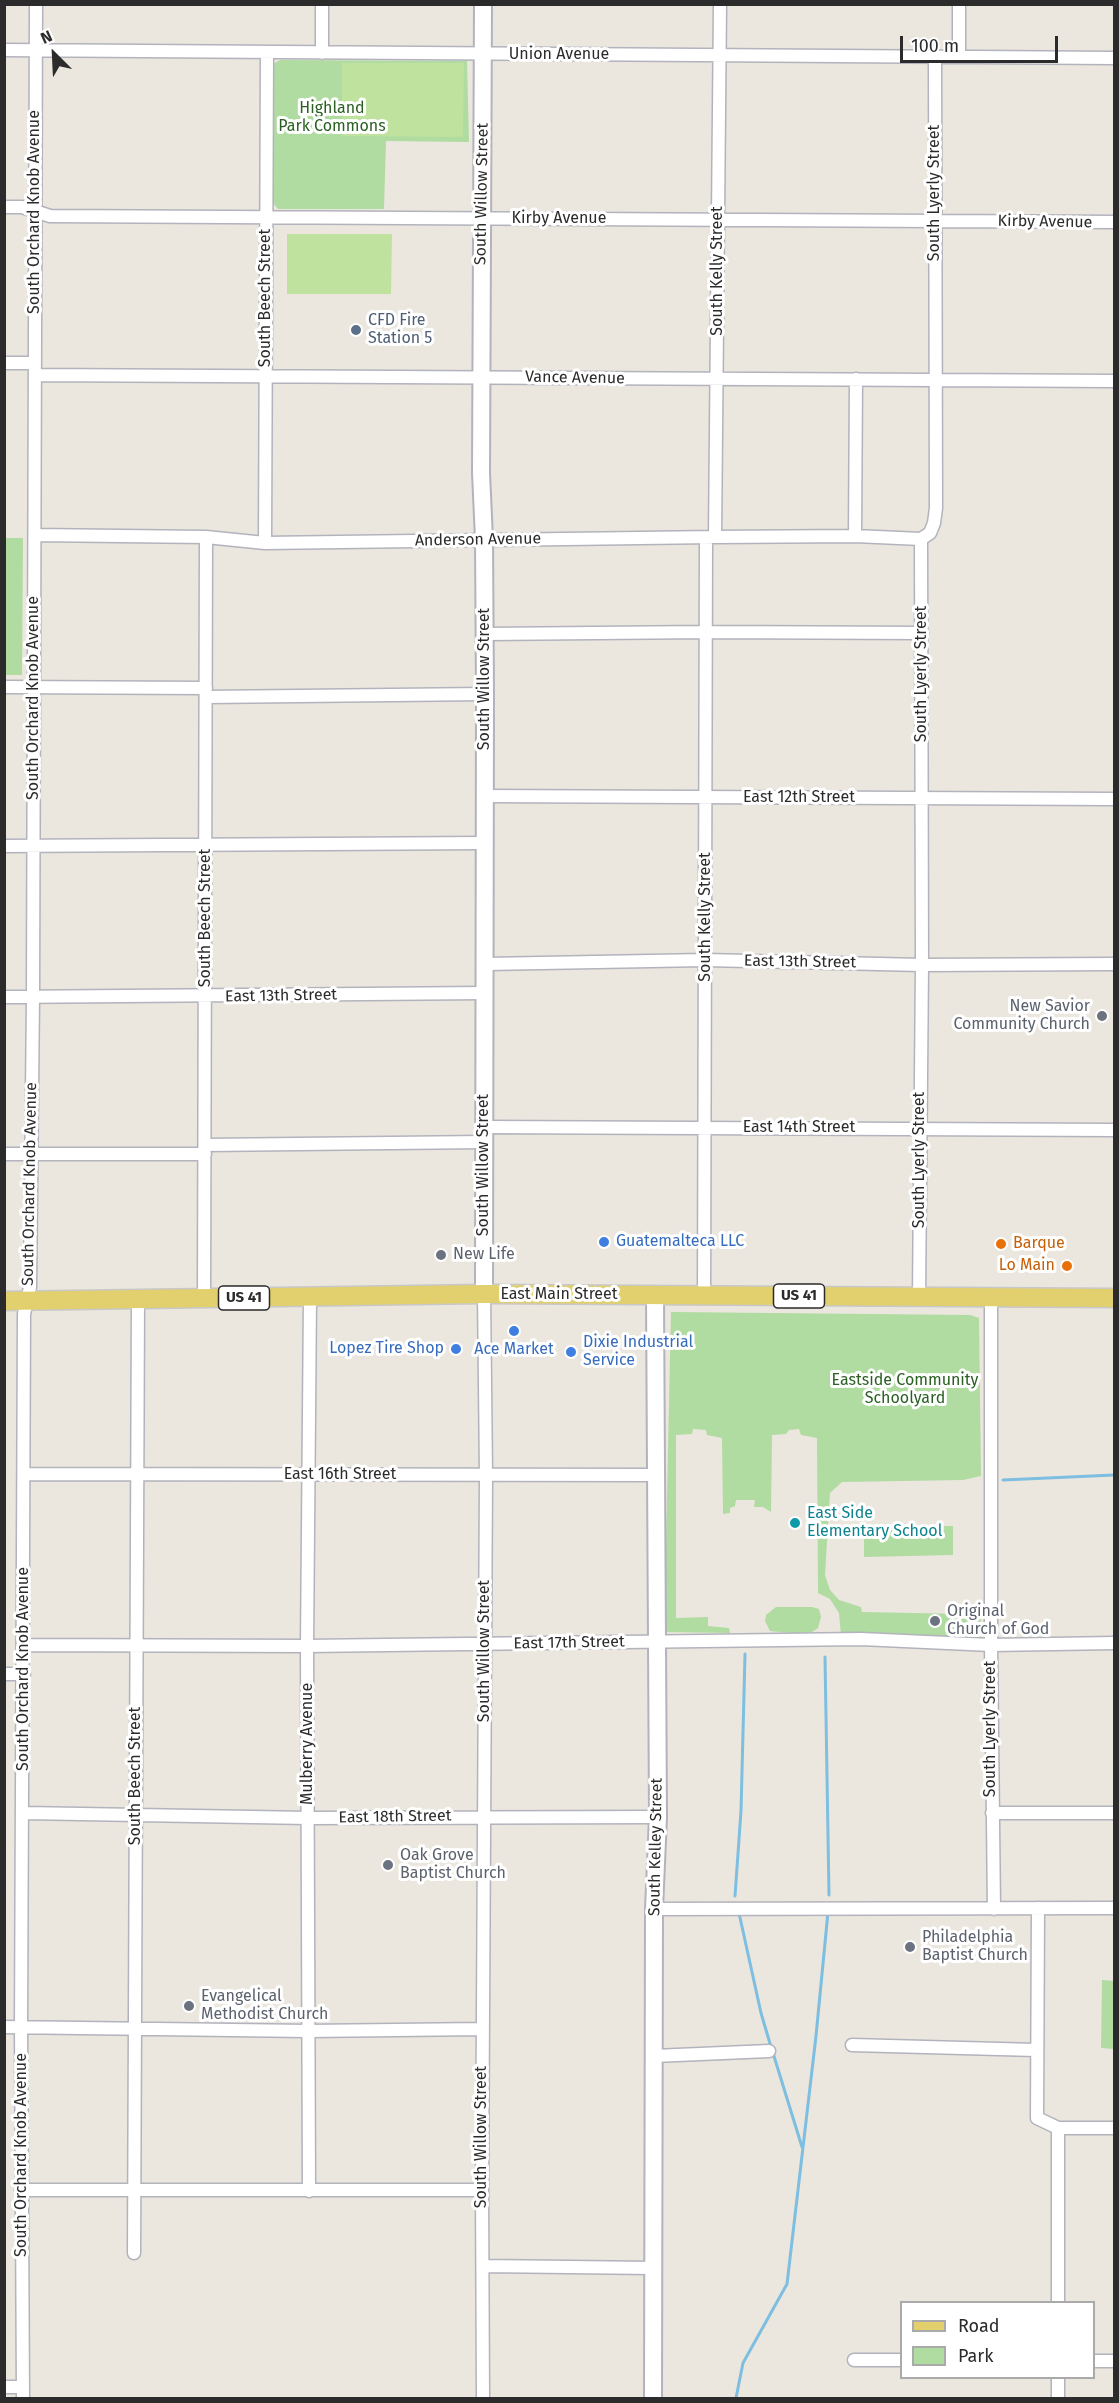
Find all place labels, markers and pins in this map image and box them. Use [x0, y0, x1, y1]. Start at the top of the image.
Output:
place label: CFD Fire Station 5 [368, 311, 432, 349]
marker: CFD Fire Station 5 [349, 323, 363, 337]
place label: New Savior Community Church [953, 997, 1090, 1035]
marker: New Savior Community Church [1095, 1009, 1109, 1023]
place label: Guatemalteca LLC [616, 1232, 744, 1252]
place label: Barque [1013, 1234, 1065, 1254]
marker: Guatemalteca LLC [597, 1235, 611, 1249]
marker: Barque [994, 1237, 1008, 1251]
place label: New Life [453, 1245, 515, 1265]
marker: New Life [434, 1248, 448, 1262]
place label: Lo Main [999, 1256, 1055, 1276]
marker: Lo Main [1060, 1259, 1074, 1273]
marker: Ace Market [507, 1324, 521, 1338]
place label: Dixie Industrial Service [583, 1333, 693, 1371]
place label: Lopez Tire Shop [329, 1339, 444, 1359]
place label: Ace Market [474, 1340, 554, 1360]
marker: Lopez Tire Shop [449, 1342, 463, 1356]
marker: Dixie Industrial Service [564, 1345, 578, 1359]
place label: East Side Elementary School [807, 1504, 942, 1542]
marker: East Side Elementary School [788, 1516, 802, 1530]
place label: Original Church of God [947, 1602, 1049, 1640]
marker: Original Church of God [928, 1614, 942, 1628]
place label: Oak Grove Baptist Church [400, 1846, 506, 1884]
marker: Oak Grove Baptist Church [381, 1858, 395, 1872]
place label: Philadelphia Baptist Church [922, 1928, 1028, 1966]
marker: Philadelphia Baptist Church [903, 1940, 917, 1954]
place label: Evangelical Methodist Church [201, 1987, 328, 2025]
marker: Evangelical Methodist Church [182, 1999, 196, 2013]

